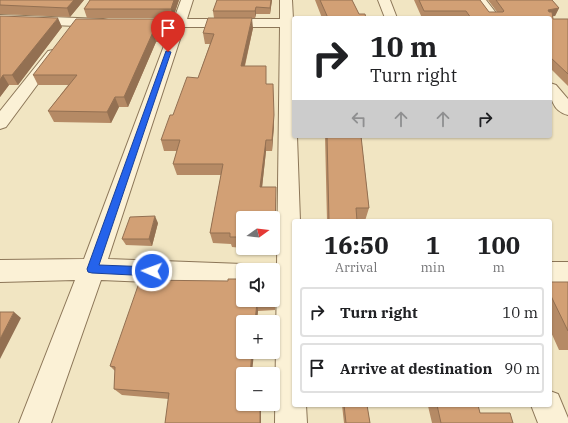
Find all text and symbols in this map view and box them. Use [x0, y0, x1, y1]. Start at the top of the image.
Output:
pin [151, 11, 185, 52]
icon: arrive [157, 17, 179, 39]
text: 10 m [370, 28, 437, 65]
icon: right [304, 32, 356, 84]
text: Turn right [370, 64, 457, 87]
icon: left [348, 108, 370, 130]
icon: ahead [390, 108, 412, 130]
icon: ahead [432, 108, 454, 130]
icon: right [474, 108, 496, 130]
north arrow [236, 211, 280, 255]
map controls [236, 211, 280, 411]
text: 16:50 [324, 229, 389, 261]
text: 1 [426, 229, 440, 261]
text: 100 [477, 229, 520, 261]
position arrow [131, 250, 173, 292]
text: Arrival [335, 259, 377, 276]
text: min [420, 259, 445, 276]
text: m [492, 259, 505, 276]
button: sound [236, 263, 280, 307]
icon: right [306, 301, 328, 323]
text: Turn right [340, 303, 418, 322]
text: 10 m [502, 303, 538, 322]
button: + [236, 315, 280, 359]
icon: arrive [306, 357, 328, 379]
text: Arrive at destination [340, 359, 492, 378]
text: 90 m [504, 359, 540, 378]
button: − [236, 367, 280, 411]

